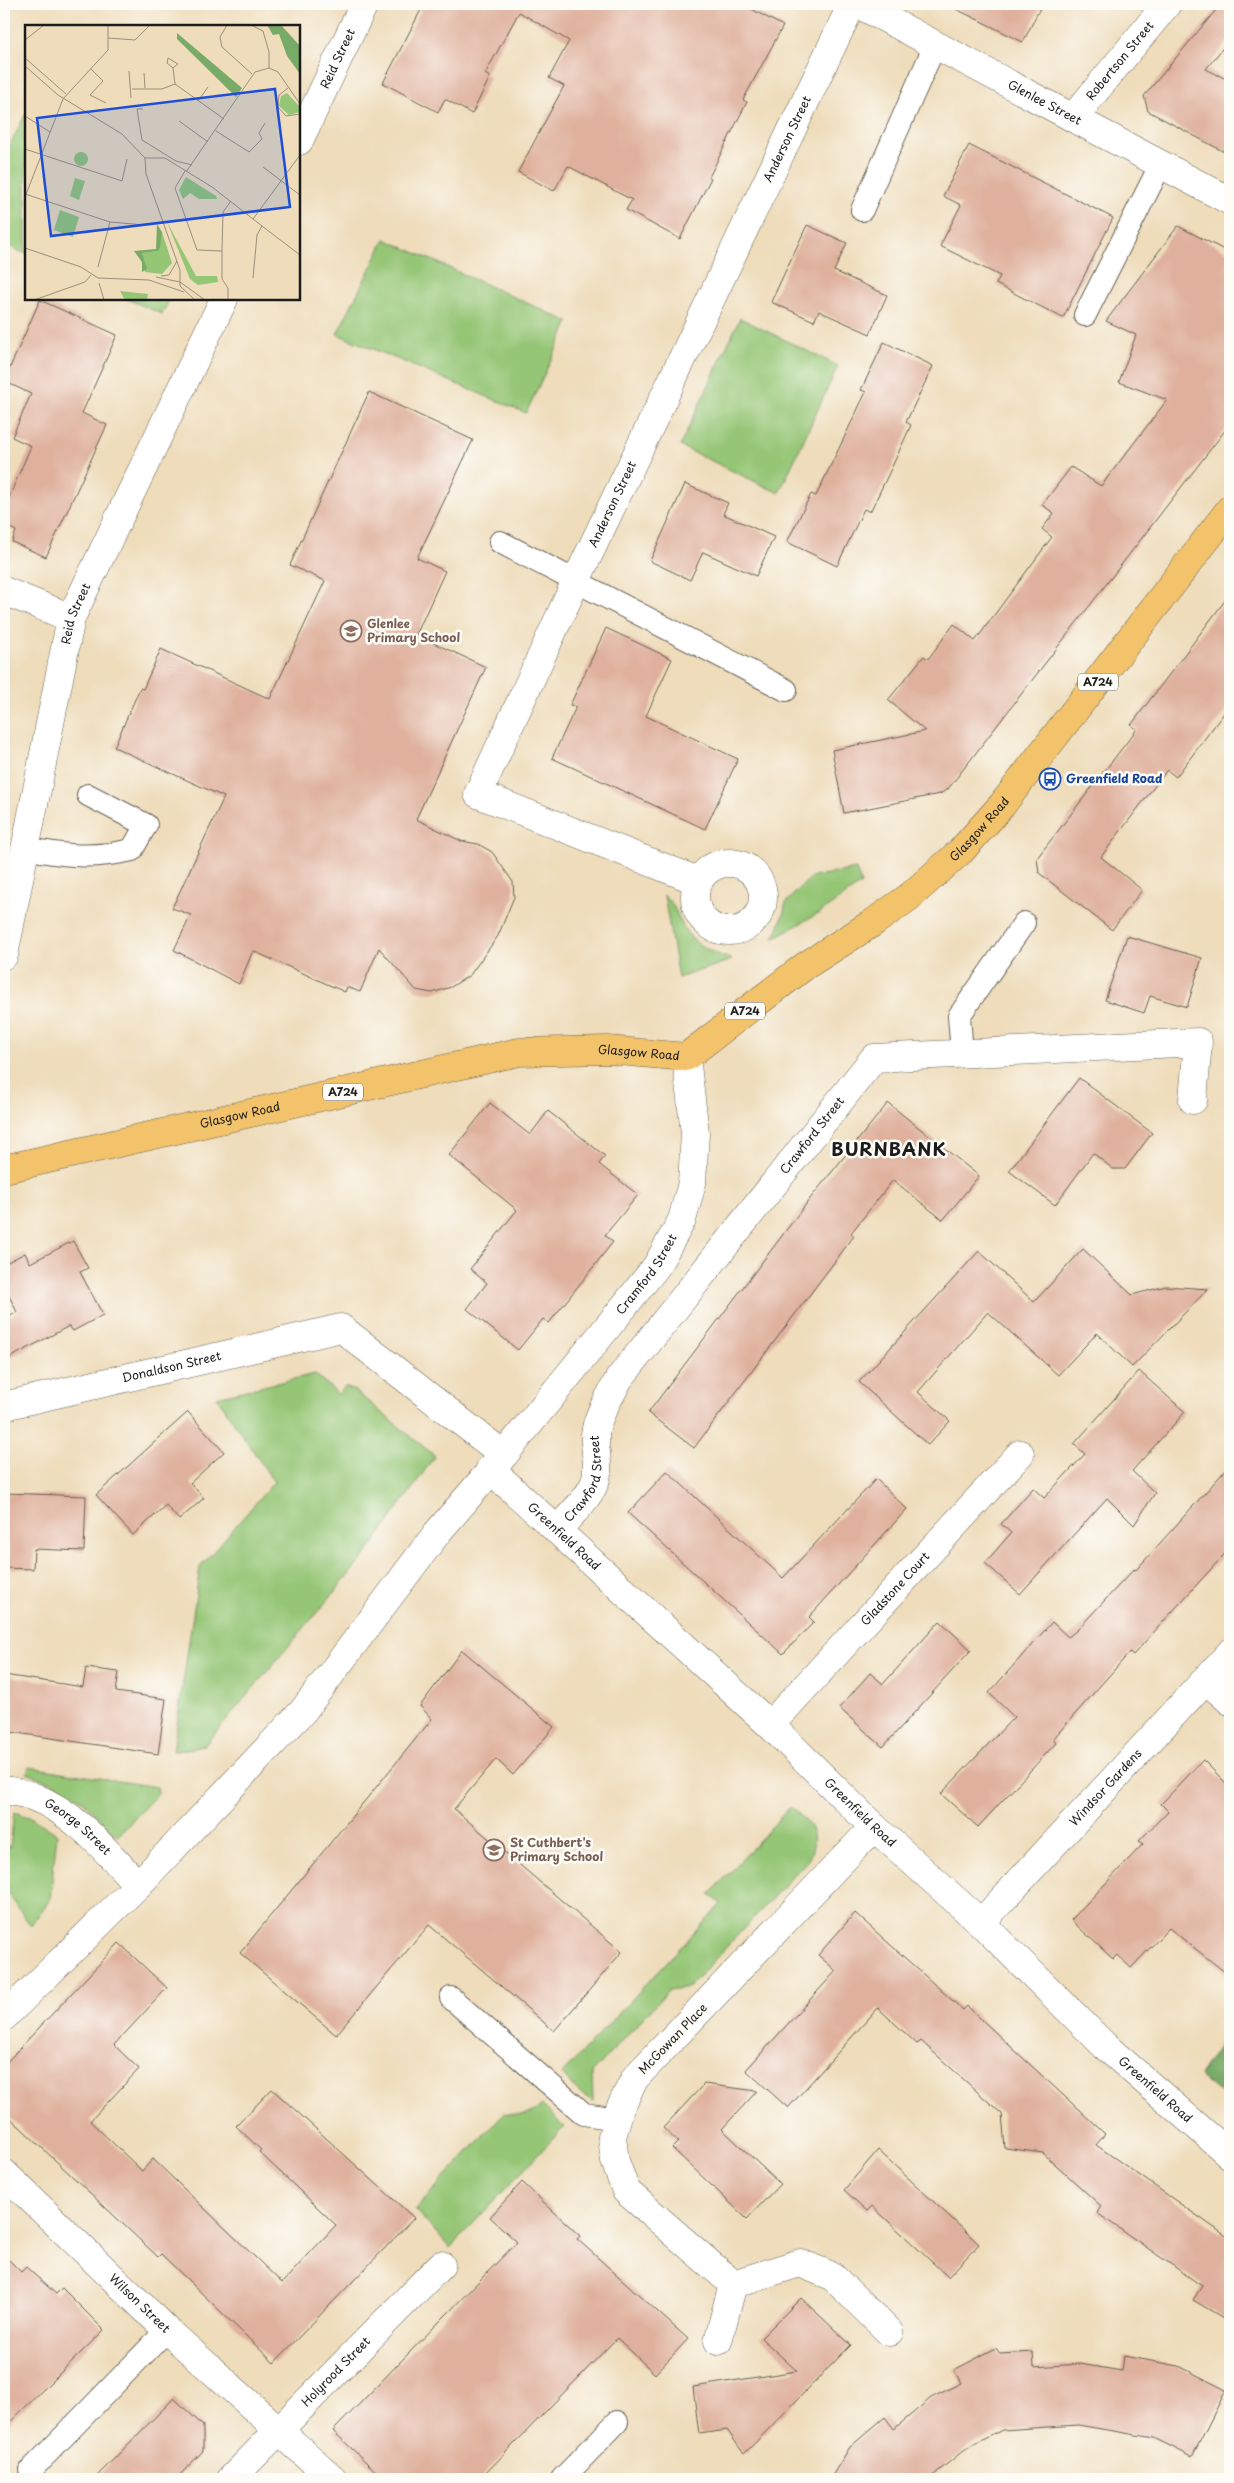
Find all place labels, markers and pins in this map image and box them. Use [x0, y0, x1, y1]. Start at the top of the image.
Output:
place label: Glenlee Primary School [367, 614, 460, 646]
school or university icon: Glenlee Primary School [339, 619, 363, 643]
bus stop icon: Greenfield Road [1038, 767, 1062, 791]
place label: Greenfield Road [1066, 769, 1162, 787]
place label: St Cuthbert's Primary School [510, 1833, 603, 1865]
school or university icon: St Cuthbert's Primary School [482, 1838, 506, 1862]

